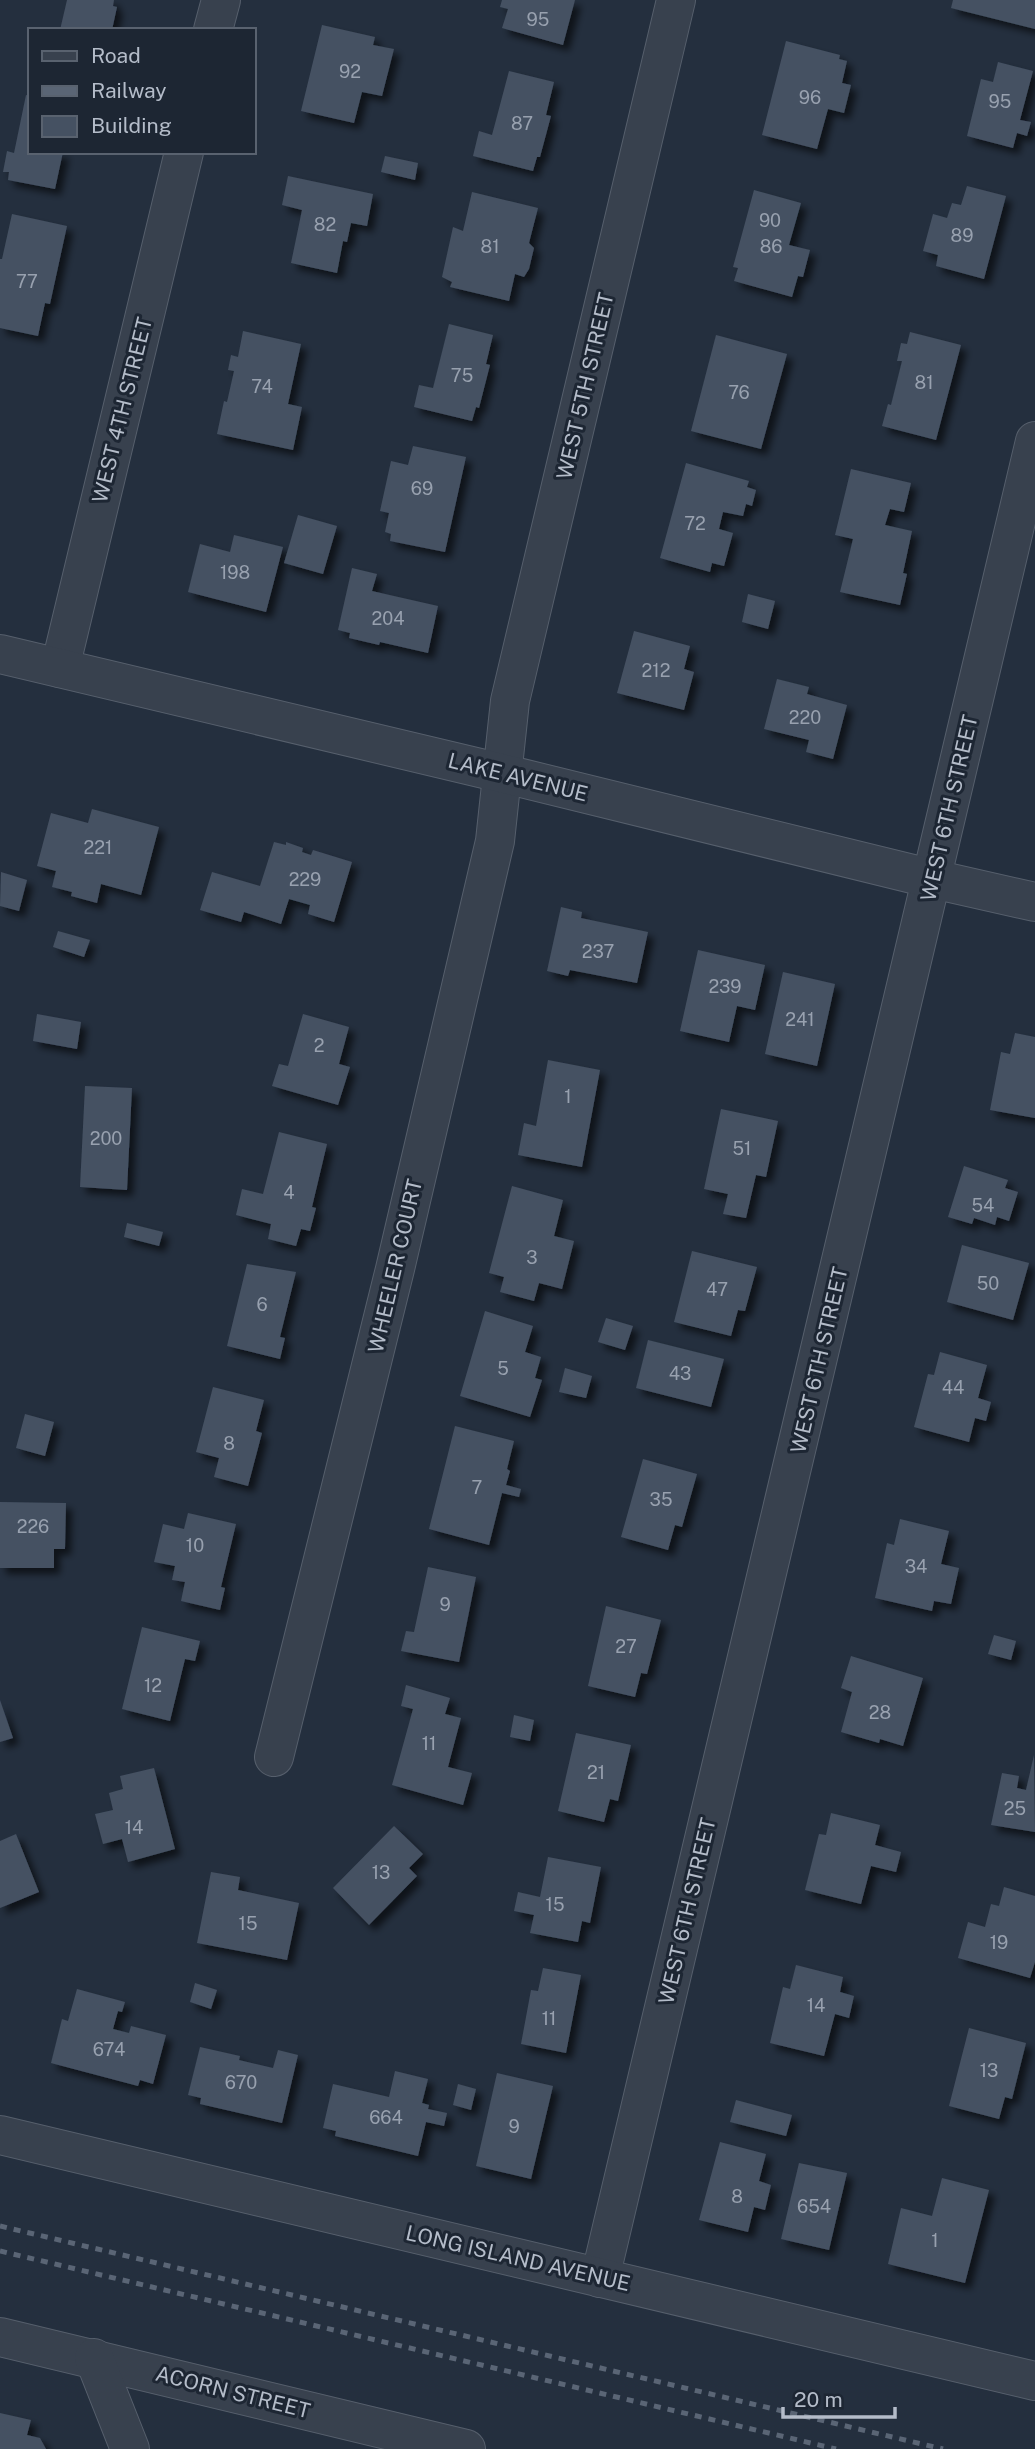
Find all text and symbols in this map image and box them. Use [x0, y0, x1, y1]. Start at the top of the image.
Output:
house number: 95 [527, 9, 549, 30]
legend [28, 28, 256, 154]
text: Road [91, 43, 141, 68]
house number: 92 [339, 61, 361, 82]
text: Railway [91, 78, 167, 103]
house number: 96 [799, 87, 821, 108]
house number: 95 [989, 91, 1011, 112]
text: Building [91, 113, 172, 138]
house number: 87 [511, 113, 533, 134]
house number: 90 [759, 210, 781, 231]
house number: 82 [314, 214, 336, 235]
house number: 89 [951, 225, 973, 246]
house number: 81 [481, 236, 499, 257]
house number: 86 [760, 236, 782, 257]
house number: 77 [16, 271, 38, 292]
street label: WEST 5TH STREET [551, 290, 619, 482]
street label: WEST 4TH STREET [87, 315, 157, 505]
house number: 75 [451, 365, 473, 386]
house number: 81 [915, 372, 933, 393]
house number: 74 [251, 376, 273, 397]
house number: 76 [728, 382, 750, 403]
house number: 69 [411, 478, 433, 499]
house number: 72 [684, 513, 706, 534]
house number: 198 [220, 562, 250, 583]
house number: 204 [371, 608, 405, 629]
house number: 212 [642, 660, 670, 681]
house number: 220 [789, 707, 821, 728]
street label: WEST 6TH STREET [915, 712, 983, 904]
street label: LAKE AVENUE [446, 748, 590, 806]
house number: 221 [84, 837, 112, 858]
house number: 229 [289, 869, 321, 890]
house number: 237 [582, 941, 614, 962]
house number: 239 [708, 976, 742, 997]
house number: 241 [785, 1009, 815, 1030]
house number: 2 [314, 1035, 324, 1056]
house number: 1 [564, 1086, 572, 1107]
house number: 200 [90, 1128, 122, 1149]
house number: 51 [733, 1138, 751, 1159]
street label: WHEELER COURT [363, 1177, 427, 1355]
house number: 4 [283, 1182, 295, 1203]
house number: 54 [972, 1195, 994, 1216]
house number: 3 [526, 1247, 538, 1268]
street label: WEST 6TH STREET [785, 1264, 853, 1456]
house number: 50 [977, 1273, 999, 1294]
house number: 47 [706, 1279, 728, 1300]
house number: 6 [256, 1294, 268, 1315]
house number: 5 [497, 1358, 509, 1379]
house number: 43 [669, 1363, 691, 1384]
house number: 44 [942, 1377, 964, 1398]
house number: 8 [223, 1433, 235, 1454]
house number: 7 [472, 1477, 482, 1498]
house number: 35 [650, 1489, 672, 1510]
house number: 226 [17, 1516, 49, 1537]
house number: 10 [186, 1535, 204, 1556]
house number: 34 [905, 1556, 927, 1577]
house number: 9 [439, 1594, 451, 1615]
house number: 27 [615, 1636, 637, 1657]
house number: 12 [144, 1675, 162, 1696]
house number: 28 [869, 1702, 891, 1723]
house number: 11 [422, 1733, 436, 1754]
house number: 21 [587, 1762, 605, 1783]
house number: 25 [1004, 1798, 1026, 1819]
street label: WEST 6TH STREET [653, 1815, 721, 2007]
house number: 14 [125, 1817, 143, 1838]
house number: 13 [372, 1862, 390, 1883]
house number: 15 [546, 1894, 564, 1915]
house number: 15 [239, 1913, 257, 1934]
house number: 19 [990, 1932, 1008, 1953]
house number: 14 [807, 1995, 825, 2016]
house number: 11 [542, 2008, 556, 2029]
house number: 674 [93, 2039, 125, 2060]
house number: 13 [980, 2060, 998, 2081]
house number: 670 [225, 2072, 257, 2093]
house number: 664 [369, 2107, 403, 2128]
house number: 9 [508, 2116, 520, 2137]
house number: 8 [731, 2186, 743, 2207]
house number: 654 [797, 2196, 831, 2217]
street label: LONG ISLAND AVENUE [403, 2220, 633, 2296]
house number: 1 [931, 2230, 939, 2251]
street label: ACORN STREET [153, 2361, 313, 2423]
scale bar [783, 2376, 895, 2420]
text: 20 m [794, 2387, 843, 2412]

